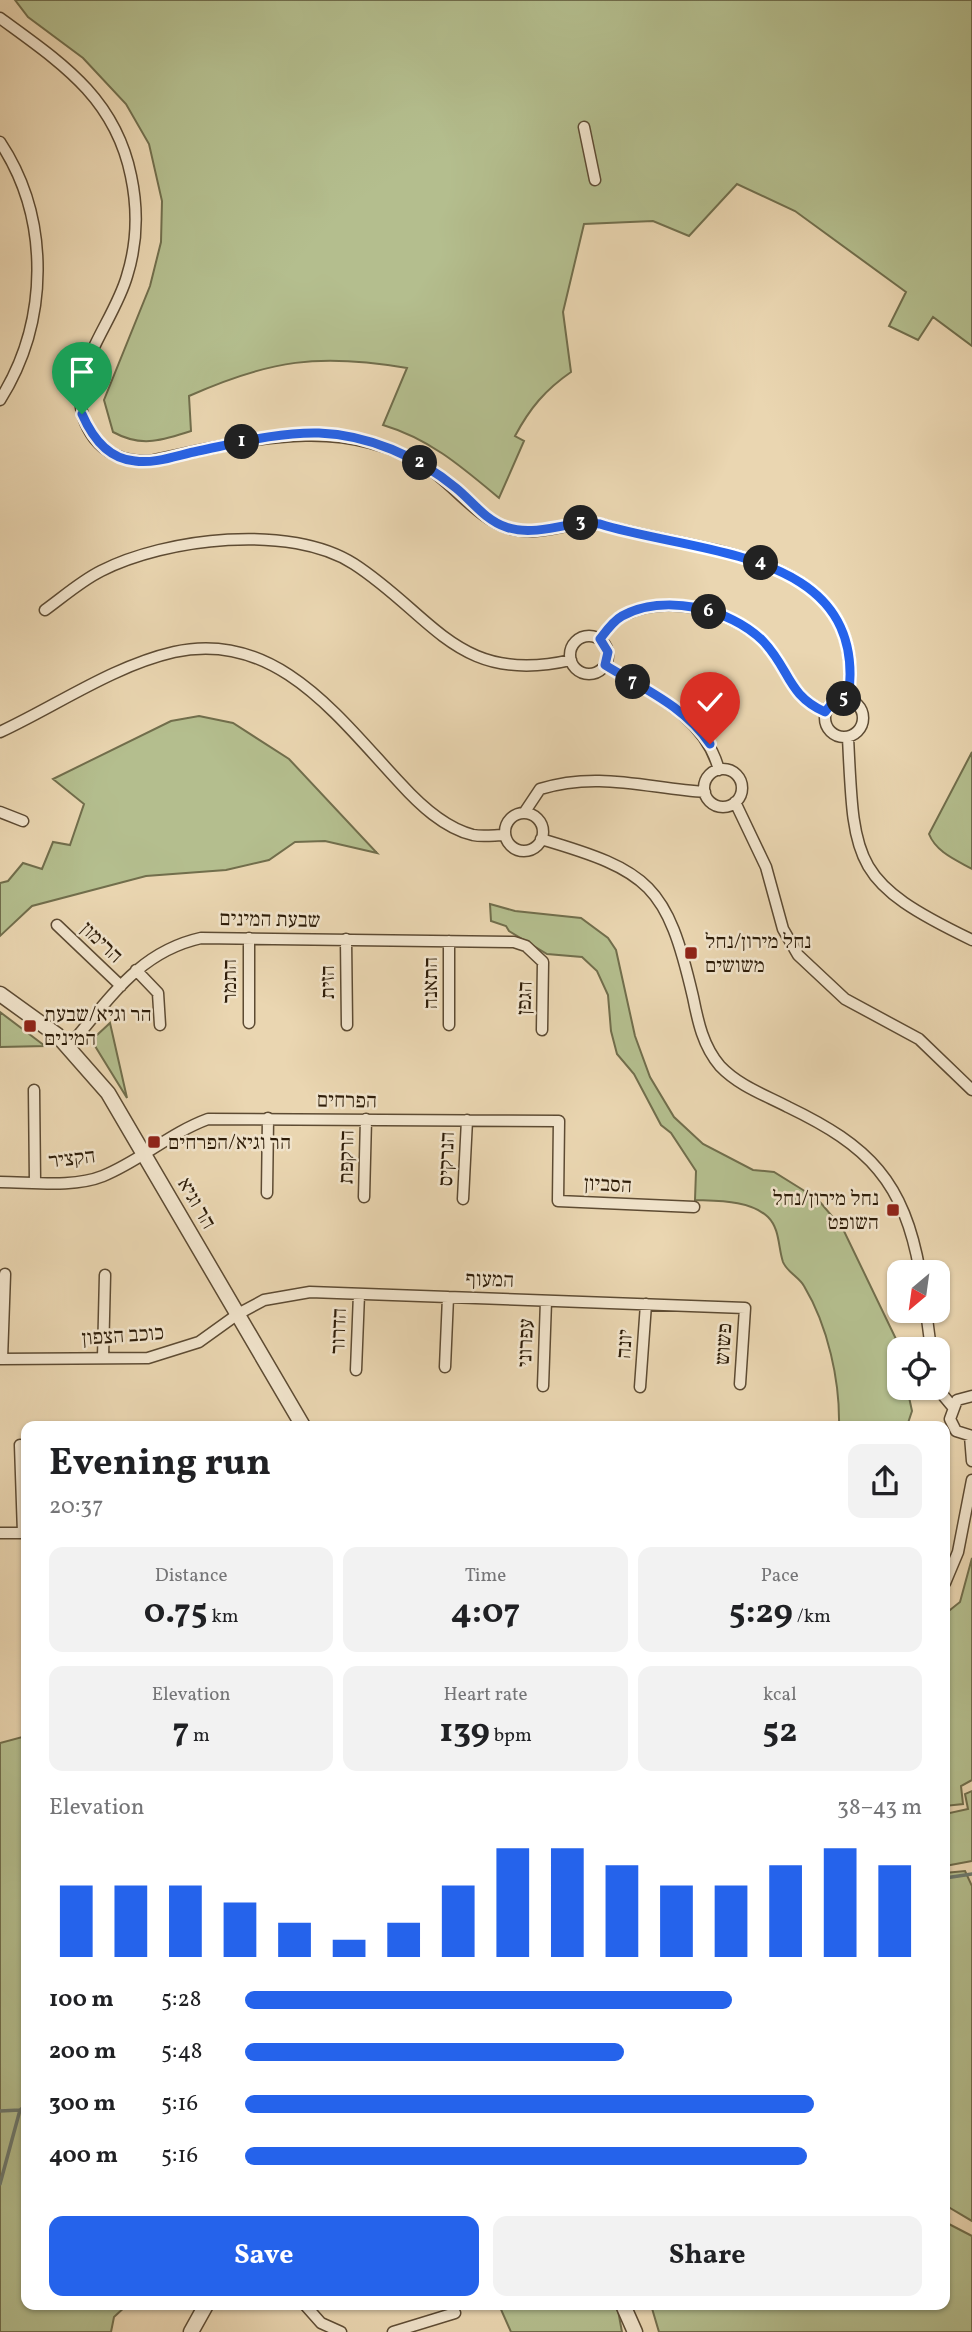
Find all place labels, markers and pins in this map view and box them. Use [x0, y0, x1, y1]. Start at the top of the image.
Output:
pin [52, 342, 112, 414]
pin: 1 [224, 424, 260, 460]
pin: 2 [402, 446, 438, 480]
pin: 3 [564, 505, 598, 540]
pin: 4 [744, 546, 778, 580]
pin: 6 [692, 594, 726, 630]
pin: 7 [616, 664, 650, 700]
pin [680, 672, 740, 744]
pin: 5 [826, 682, 862, 716]
place label: נחל מירון/נחל משושים [705, 928, 811, 981]
marker: נחל מירון/נחל משושים [683, 945, 699, 961]
place label: הר וגיא/שבעת המינים [44, 1001, 152, 1054]
marker: הר וגיא/שבעת המינים [22, 1018, 38, 1034]
place label: הר וגיא/הפרחים [168, 1129, 291, 1158]
marker: הר וגיא/הפרחים [146, 1134, 162, 1150]
place label: נחל מירון/נחל השופט [773, 1185, 879, 1238]
marker: נחל מירון/נחל השופט [885, 1202, 901, 1218]

